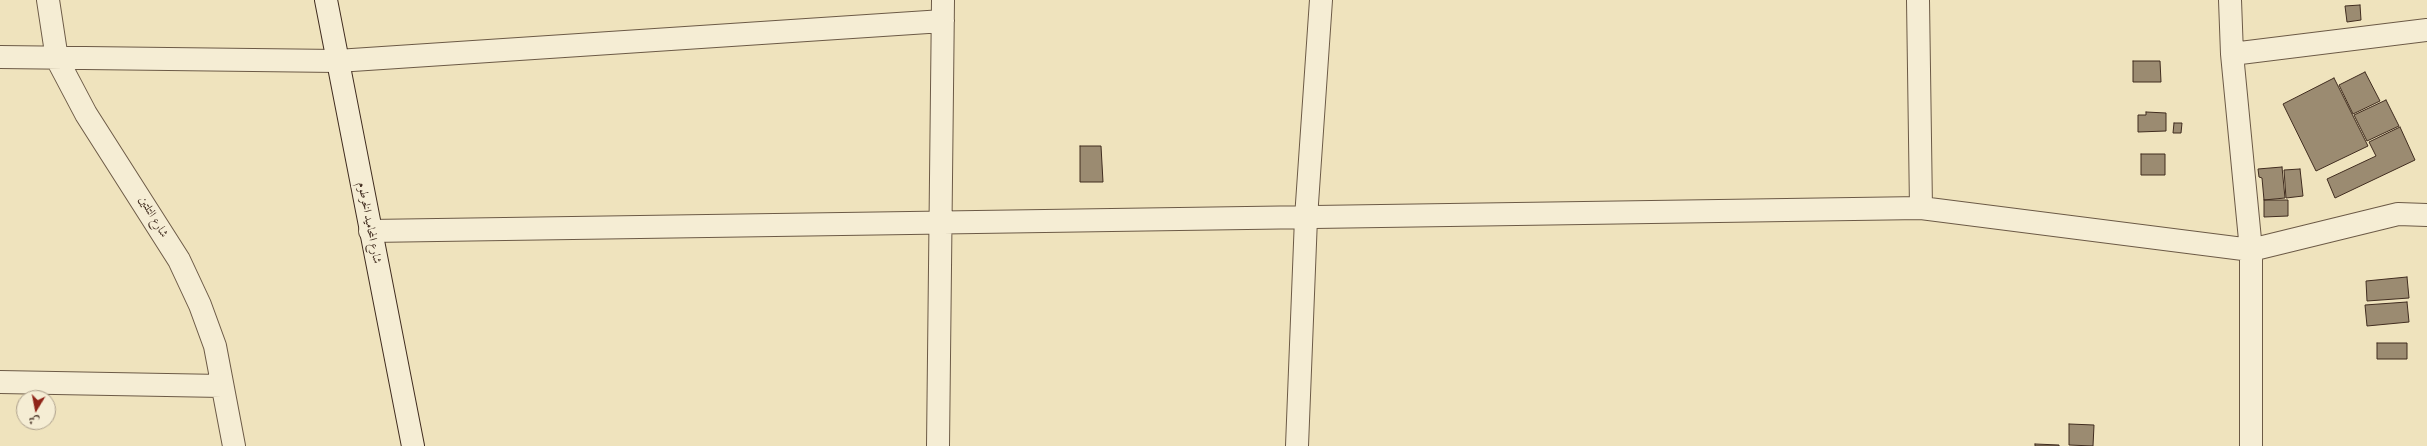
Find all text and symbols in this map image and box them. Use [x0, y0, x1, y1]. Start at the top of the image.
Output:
street label: شارع المحاميد الخرطوم [354, 181, 384, 265]
street label: شارع التلتين [135, 194, 171, 240]
north arrow [16, 390, 56, 430]
text: ش [27, 412, 41, 430]

